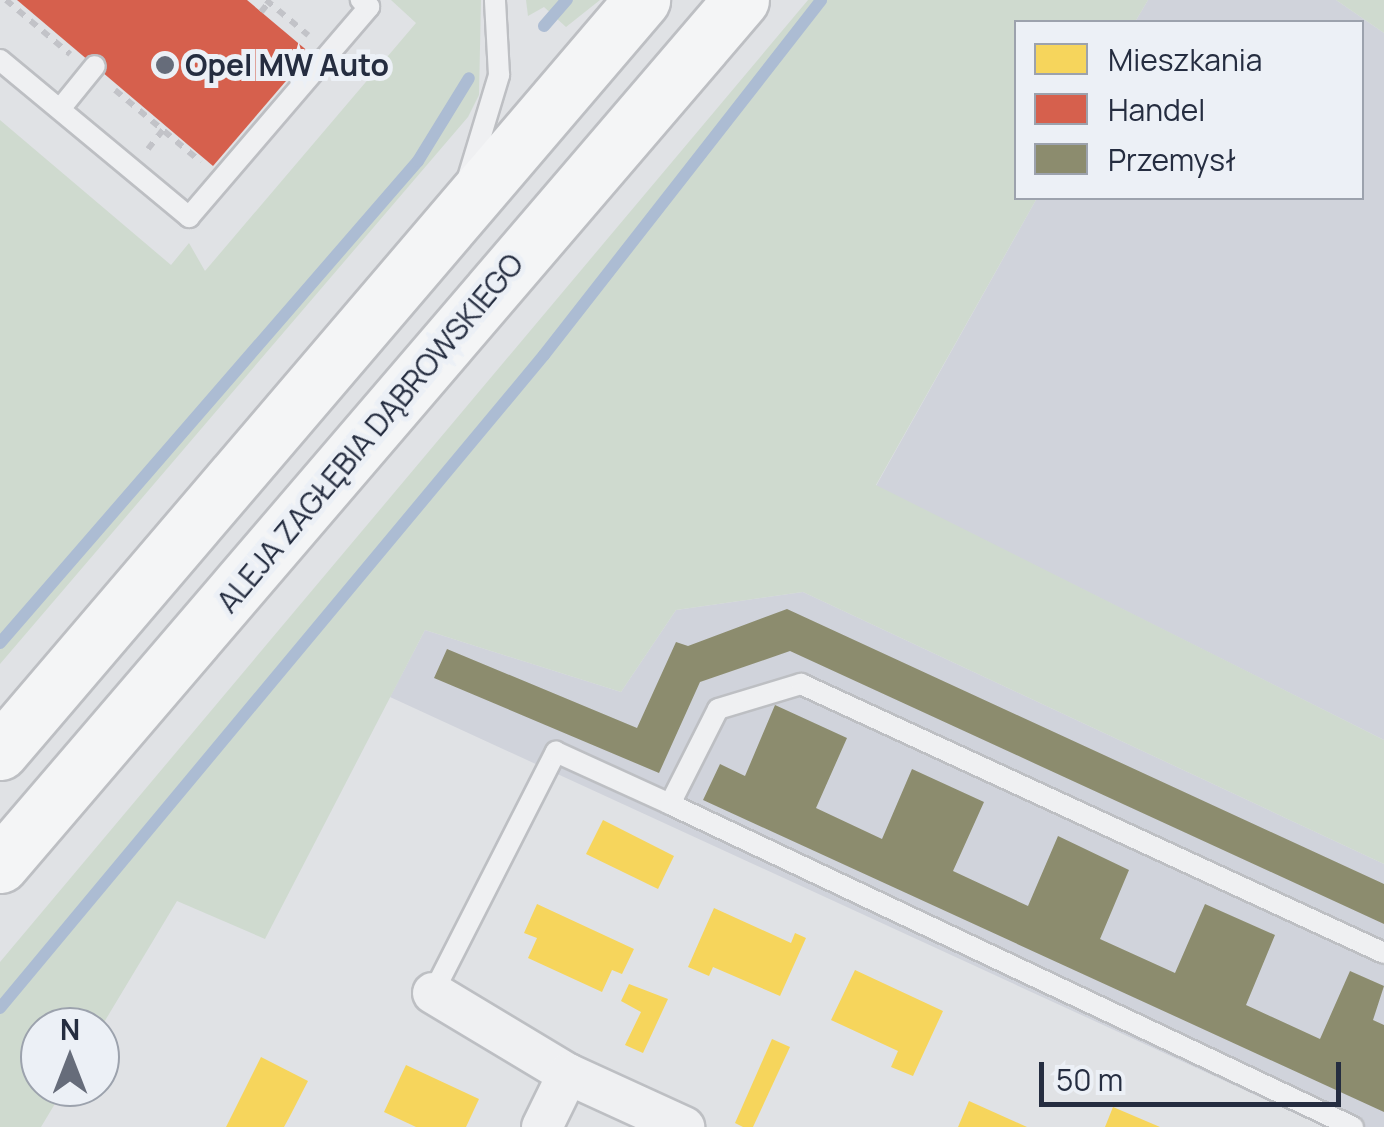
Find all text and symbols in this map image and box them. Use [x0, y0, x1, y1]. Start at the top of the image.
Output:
legend [1014, 20, 1364, 200]
text: Mieszkania [1108, 39, 1262, 80]
place label: Opel MW Auto [185, 47, 389, 83]
marker: Opel MW Auto [154, 54, 176, 76]
text: Handel [1108, 89, 1205, 130]
text: Przemysł [1108, 139, 1236, 180]
street label: ALEJA ZAGŁĘBIA DĄBROWSKIEGO [209, 246, 531, 620]
north arrow [20, 1007, 120, 1107]
text: N [60, 1010, 80, 1048]
scale bar [1044, 1042, 1346, 1104]
text: 50 m [1056, 1059, 1123, 1100]

